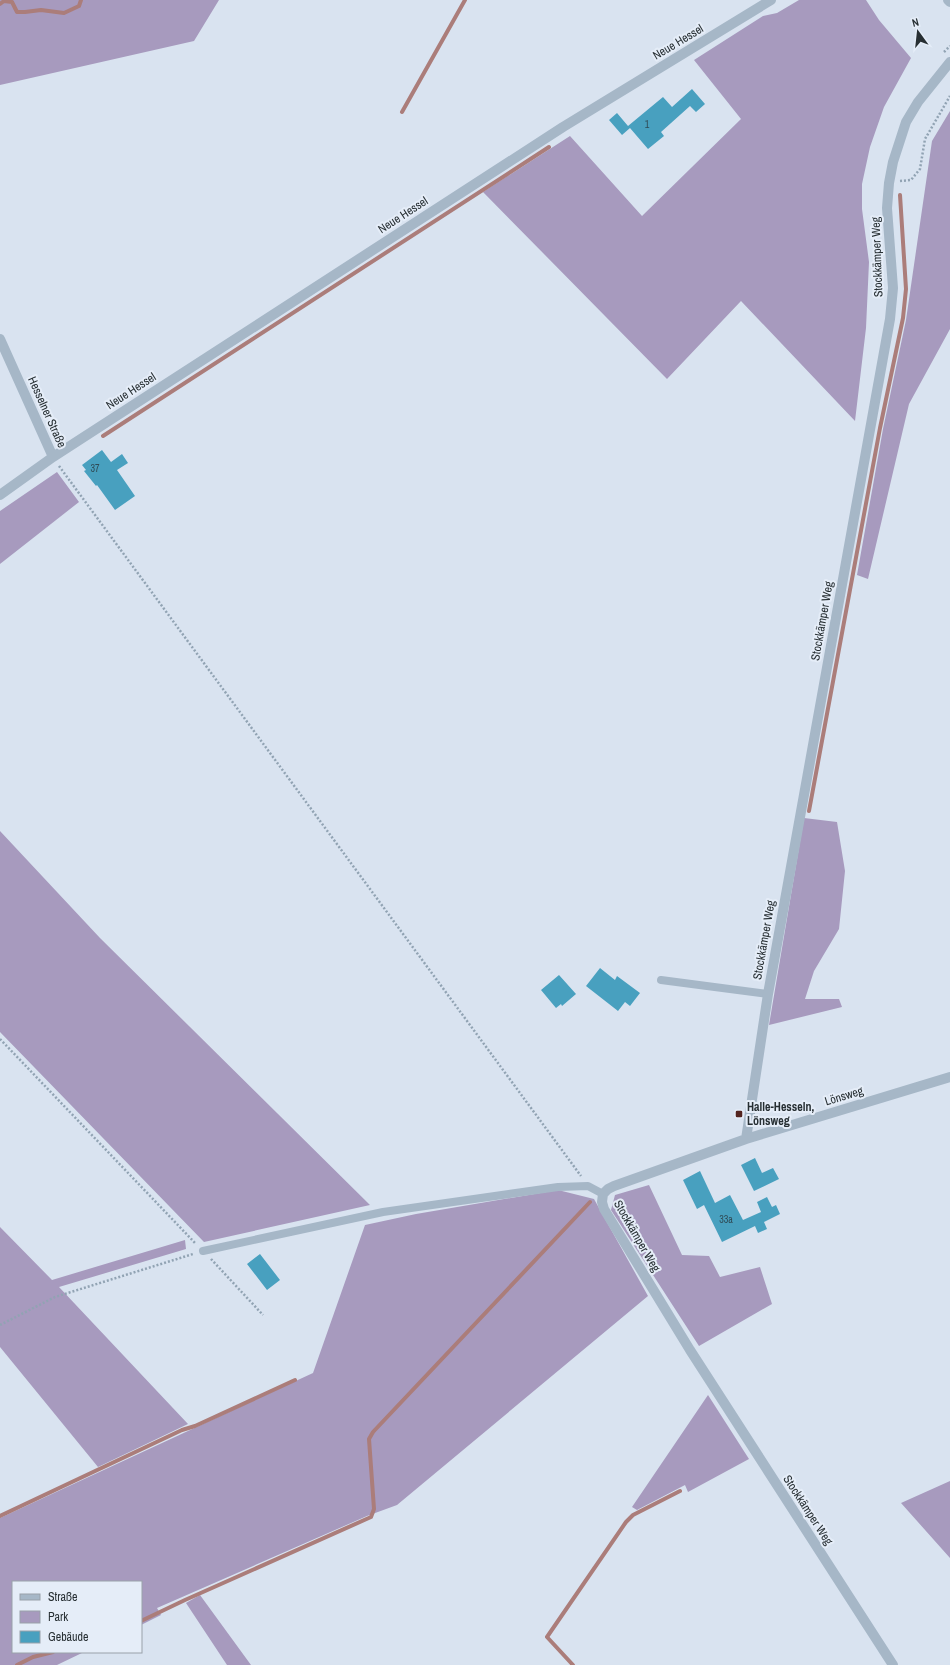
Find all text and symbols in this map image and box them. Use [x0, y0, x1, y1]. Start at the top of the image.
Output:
north arrow [898, 12, 938, 52]
text: N [910, 15, 920, 30]
street label: Neue Hessel [650, 21, 706, 63]
house number: 1 [645, 118, 650, 131]
street label: Neue Hessel [375, 193, 431, 237]
street label: Stockkämper Weg [868, 216, 886, 297]
street label: Neue Hessel [103, 369, 159, 413]
street label: Hesselner Straße [24, 374, 70, 450]
house number: 37 [90, 462, 100, 475]
street label: Stockkämper Weg [807, 580, 837, 662]
street label: Stockkämper Weg [749, 899, 779, 981]
street label: Lönsweg [823, 1082, 866, 1109]
place label: Halle-Hesseln, Lönsweg [747, 1099, 815, 1129]
marker: Halle-Hesseln, Lönsweg [734, 1109, 744, 1119]
street label: Stockkämper Weg [610, 1197, 664, 1275]
house number: 33a [719, 1213, 733, 1226]
street label: Stockkämper Weg [779, 1472, 837, 1548]
legend [12, 1581, 142, 1653]
text: Straße [48, 1589, 78, 1605]
text: Park [48, 1609, 68, 1625]
text: Gebäude [48, 1629, 89, 1645]

